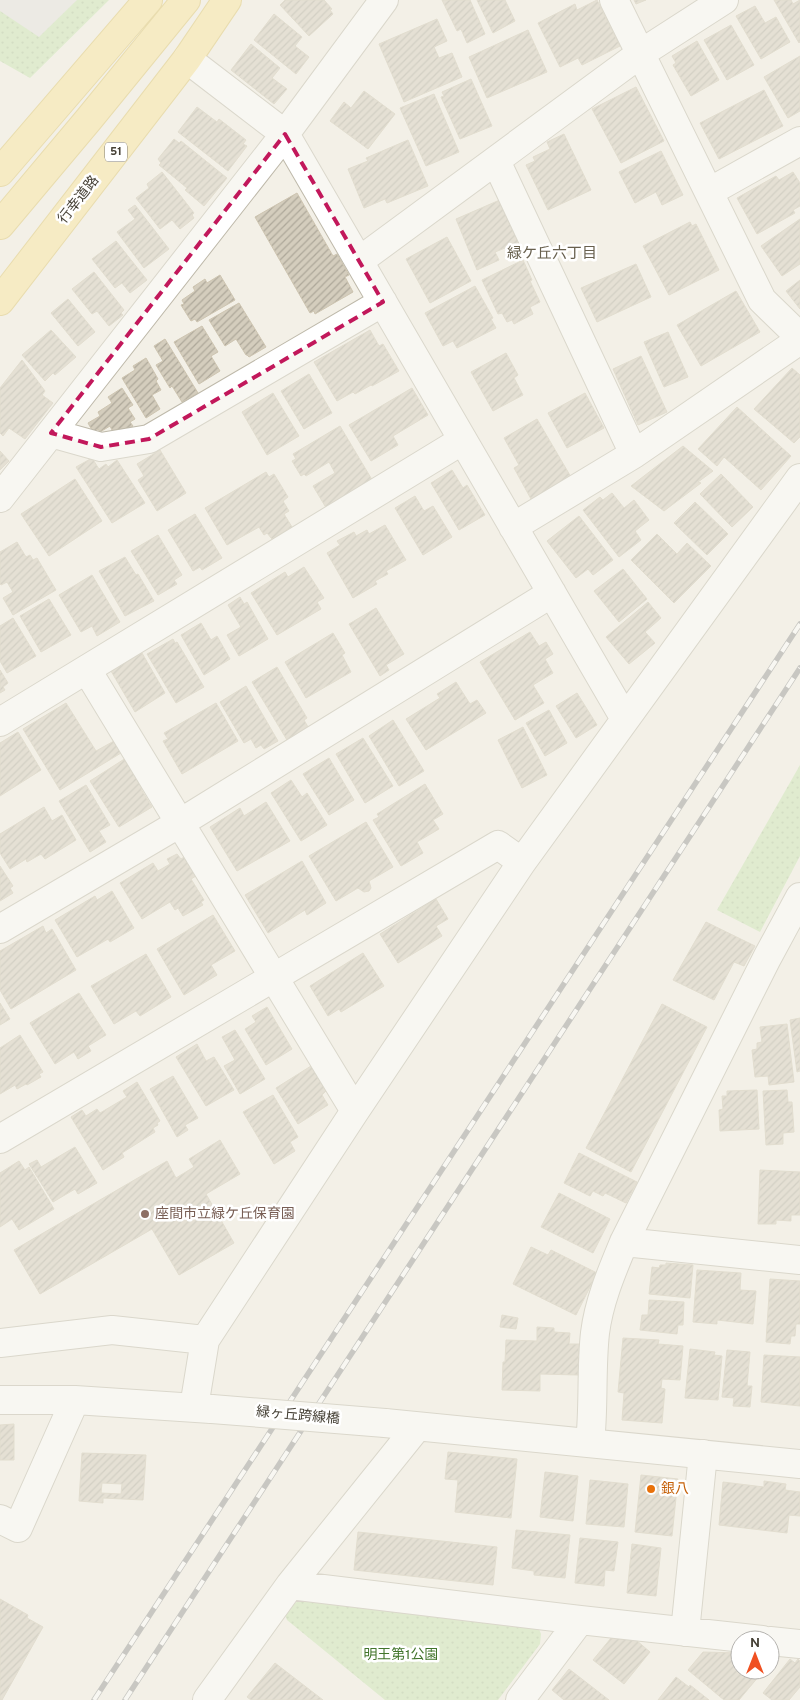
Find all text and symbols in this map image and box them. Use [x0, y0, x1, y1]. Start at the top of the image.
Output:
road number: 51 [105, 142, 127, 162]
street label: 行幸道路 [55, 173, 103, 227]
district label: 緑ケ丘六丁目 [507, 245, 597, 264]
place label: 座間市立緑ケ丘保育園 [155, 1206, 295, 1223]
marker: 座間市立緑ケ丘保育園 [139, 1208, 151, 1220]
street label: 緑ヶ丘跨線橋 [255, 1404, 341, 1428]
place label: 銀八 [661, 1481, 689, 1498]
marker: 銀八 [645, 1483, 657, 1495]
north arrow [730, 1630, 780, 1680]
text: N [750, 1635, 760, 1652]
park label: 明王第1公園 [363, 1646, 439, 1664]

